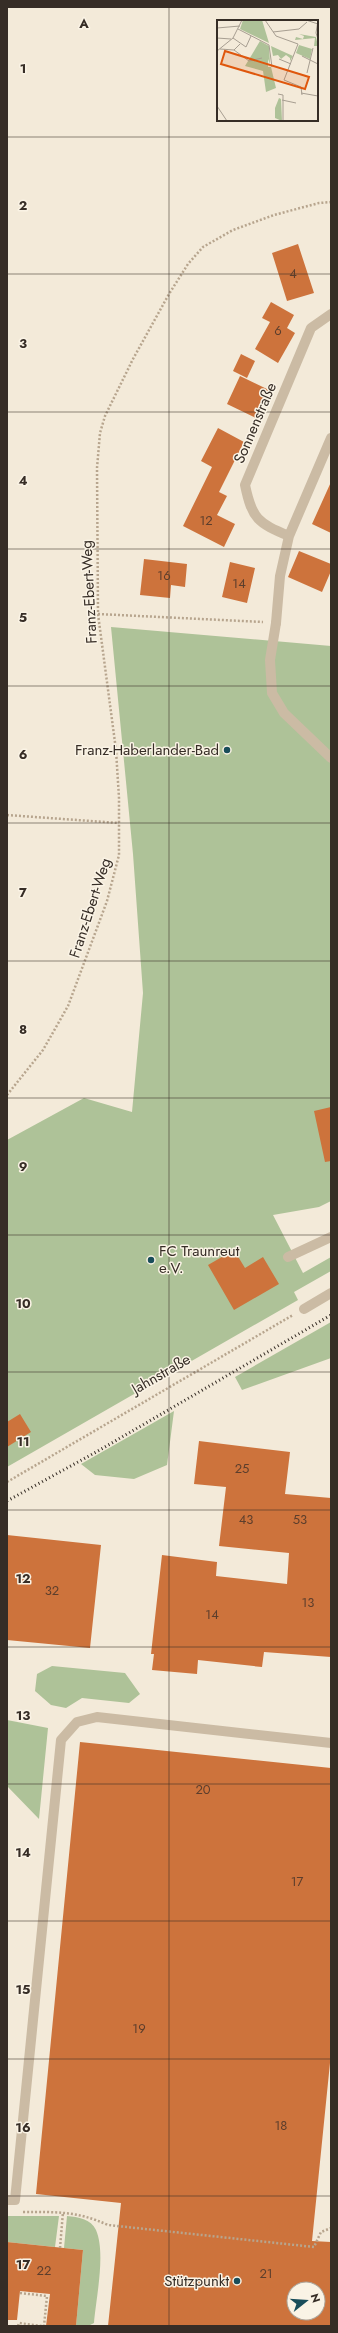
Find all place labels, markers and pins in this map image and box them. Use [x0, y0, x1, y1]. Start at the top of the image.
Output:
place label: Franz-Haberlander-Bad [75, 739, 219, 761]
marker: Franz-Haberlander-Bad [222, 745, 232, 755]
place label: FC Traunreut e.V. [159, 1240, 240, 1279]
marker: FC Traunreut e.V. [146, 1255, 156, 1265]
place label: Stützpunkt [164, 2270, 229, 2292]
marker: Stützpunkt [232, 2276, 242, 2286]

